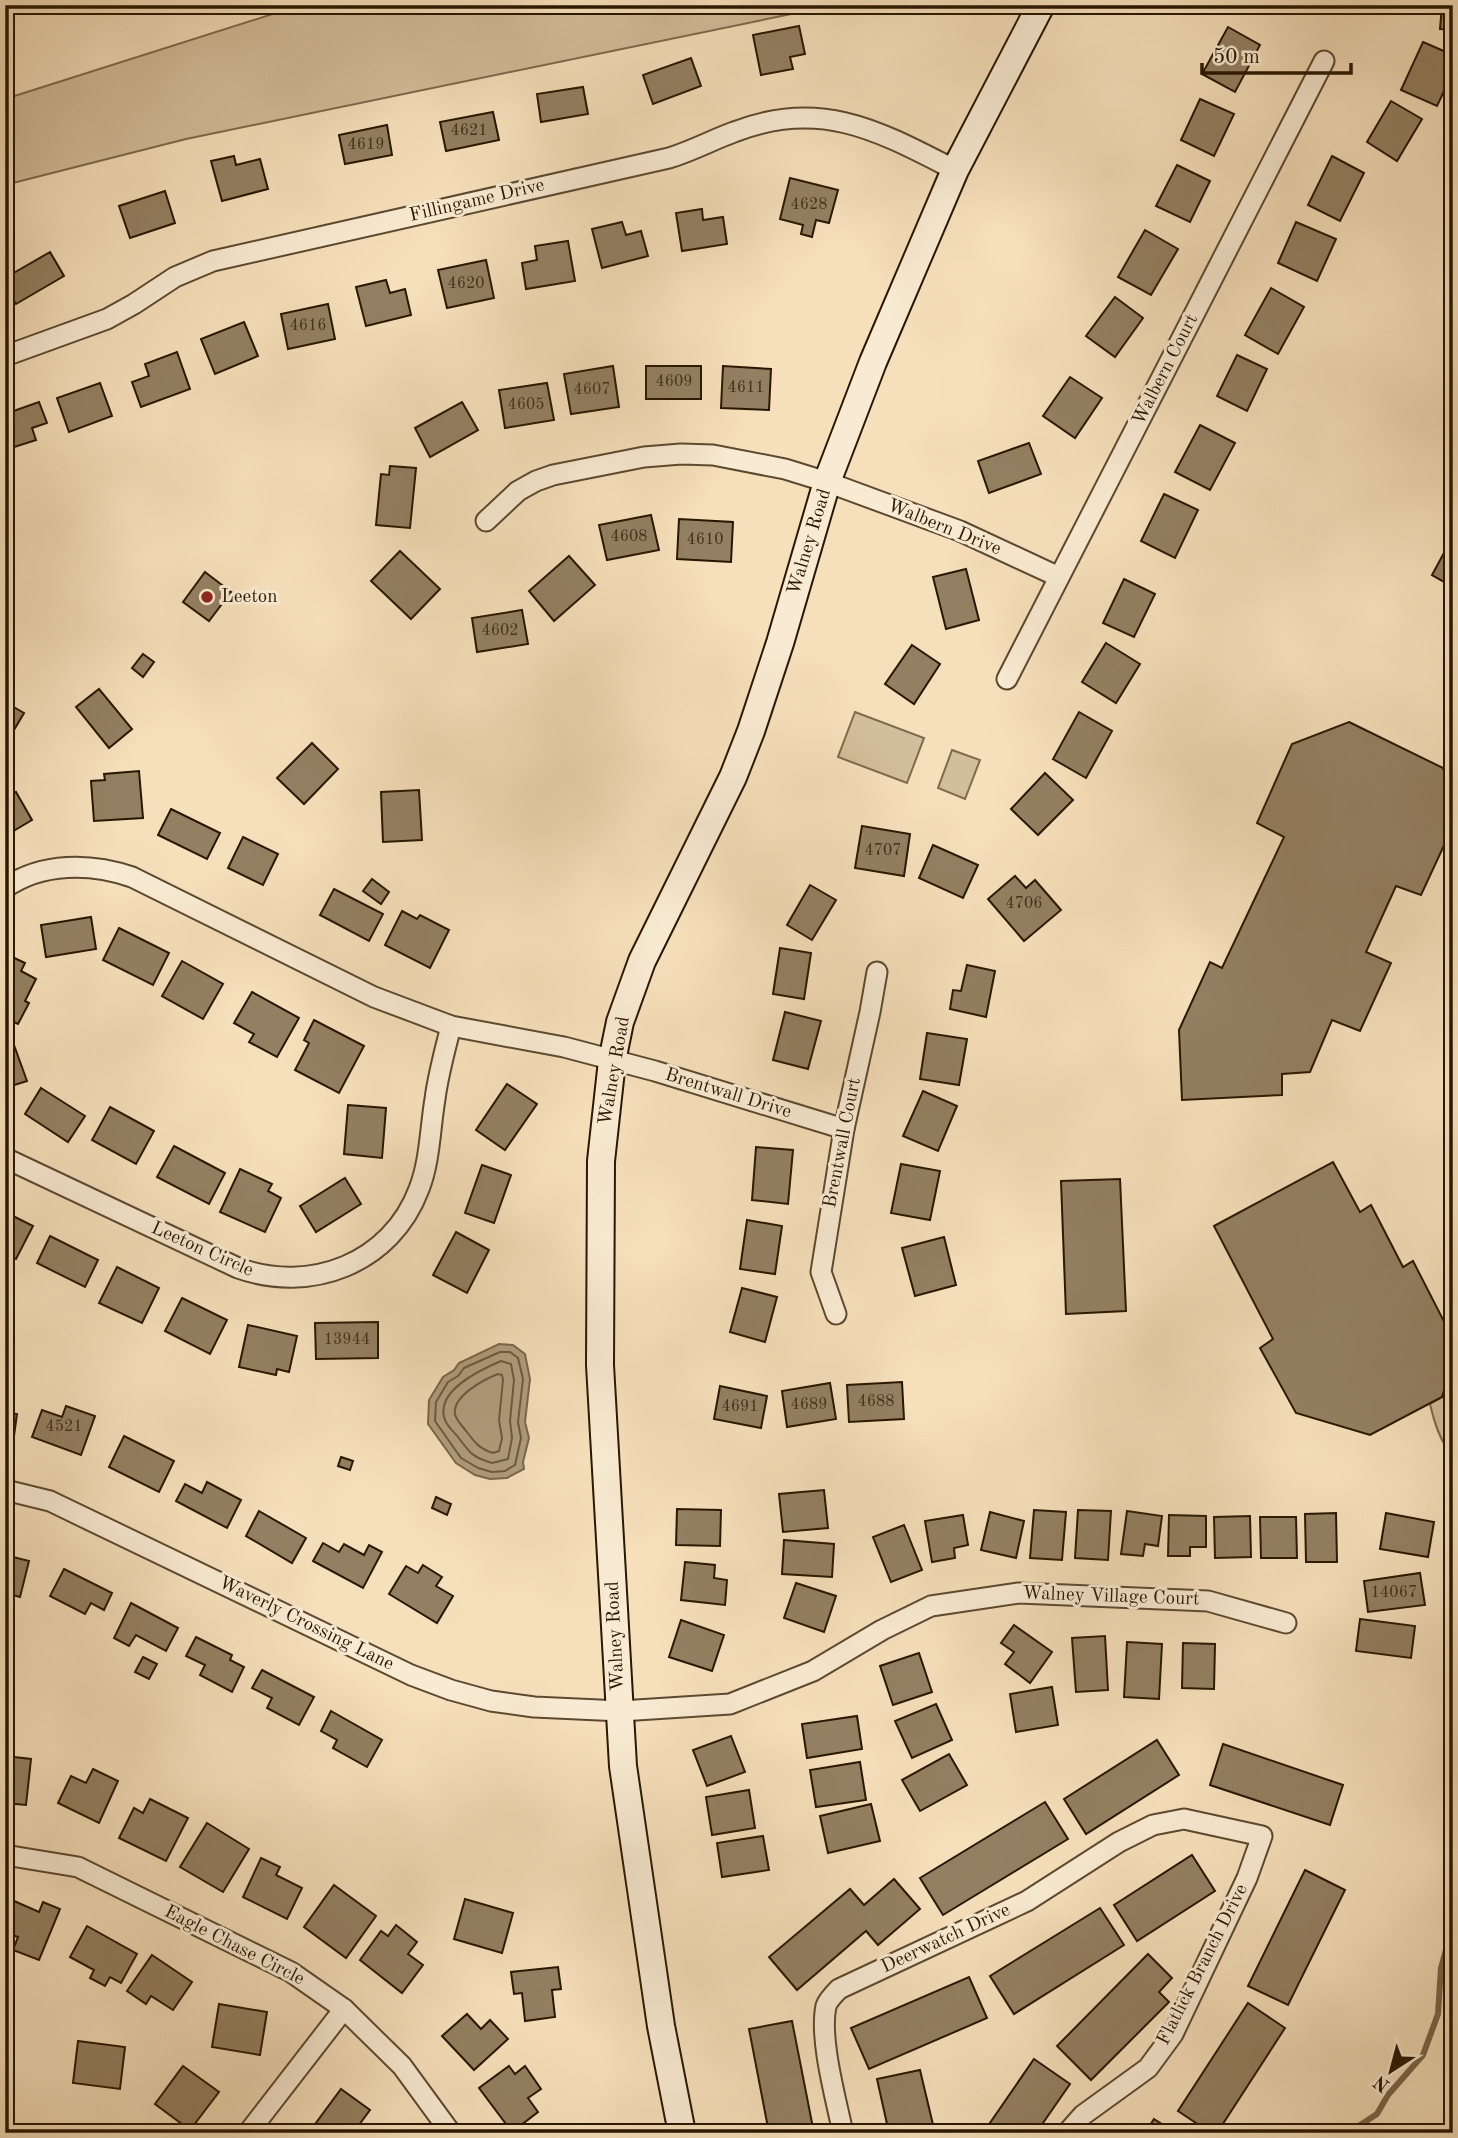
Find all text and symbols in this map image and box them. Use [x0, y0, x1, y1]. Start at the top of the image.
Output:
scale bar [1202, 32, 1351, 76]
text: 50 m [1213, 47, 1260, 68]
house number: 4621 [450, 123, 488, 139]
house number: 4619 [347, 137, 385, 153]
street label: Fillingame Drive [408, 176, 546, 226]
house number: 4628 [790, 197, 828, 213]
house number: 4620 [447, 276, 485, 292]
street label: Walbern Court [1130, 311, 1202, 429]
house number: 4616 [289, 318, 327, 334]
house number: 4609 [655, 374, 693, 390]
house number: 4611 [727, 380, 765, 396]
house number: 4607 [573, 382, 611, 398]
house number: 4605 [507, 397, 545, 413]
street label: Walney Road [785, 487, 835, 597]
street label: Walbern Drive [884, 497, 1004, 559]
house number: 4608 [610, 529, 648, 545]
house number: 4610 [686, 532, 724, 548]
place label: Leeton [221, 588, 278, 607]
marker: Leeton [199, 589, 215, 605]
house number: 4602 [481, 623, 519, 639]
house number: 4707 [864, 843, 902, 859]
house number: 4706 [1005, 896, 1043, 912]
street label: Walney Road [596, 1015, 634, 1127]
street label: Brentwall Drive [662, 1066, 794, 1122]
street label: Brentwall Court [821, 1076, 865, 1210]
street label: Leeton Circle [148, 1219, 256, 1281]
house number: 13944 [324, 1332, 370, 1348]
house number: 4688 [857, 1394, 895, 1410]
house number: 4689 [790, 1397, 828, 1413]
house number: 4691 [721, 1399, 759, 1415]
house number: 4521 [45, 1419, 83, 1435]
street label: Waverly Crossing Lane [215, 1573, 397, 1675]
street label: Walney Road [604, 1580, 628, 1691]
street label: Walney Village Court [1022, 1584, 1200, 1610]
house number: 14067 [1371, 1585, 1417, 1601]
street label: Flatlick Branch Drive [1154, 1881, 1252, 2049]
street label: Deerwatch Drive [879, 1901, 1013, 1977]
street label: Eagle Chase Circle [161, 1902, 307, 1990]
north arrow [1356, 2036, 1426, 2106]
text: N [1371, 2070, 1394, 2095]

